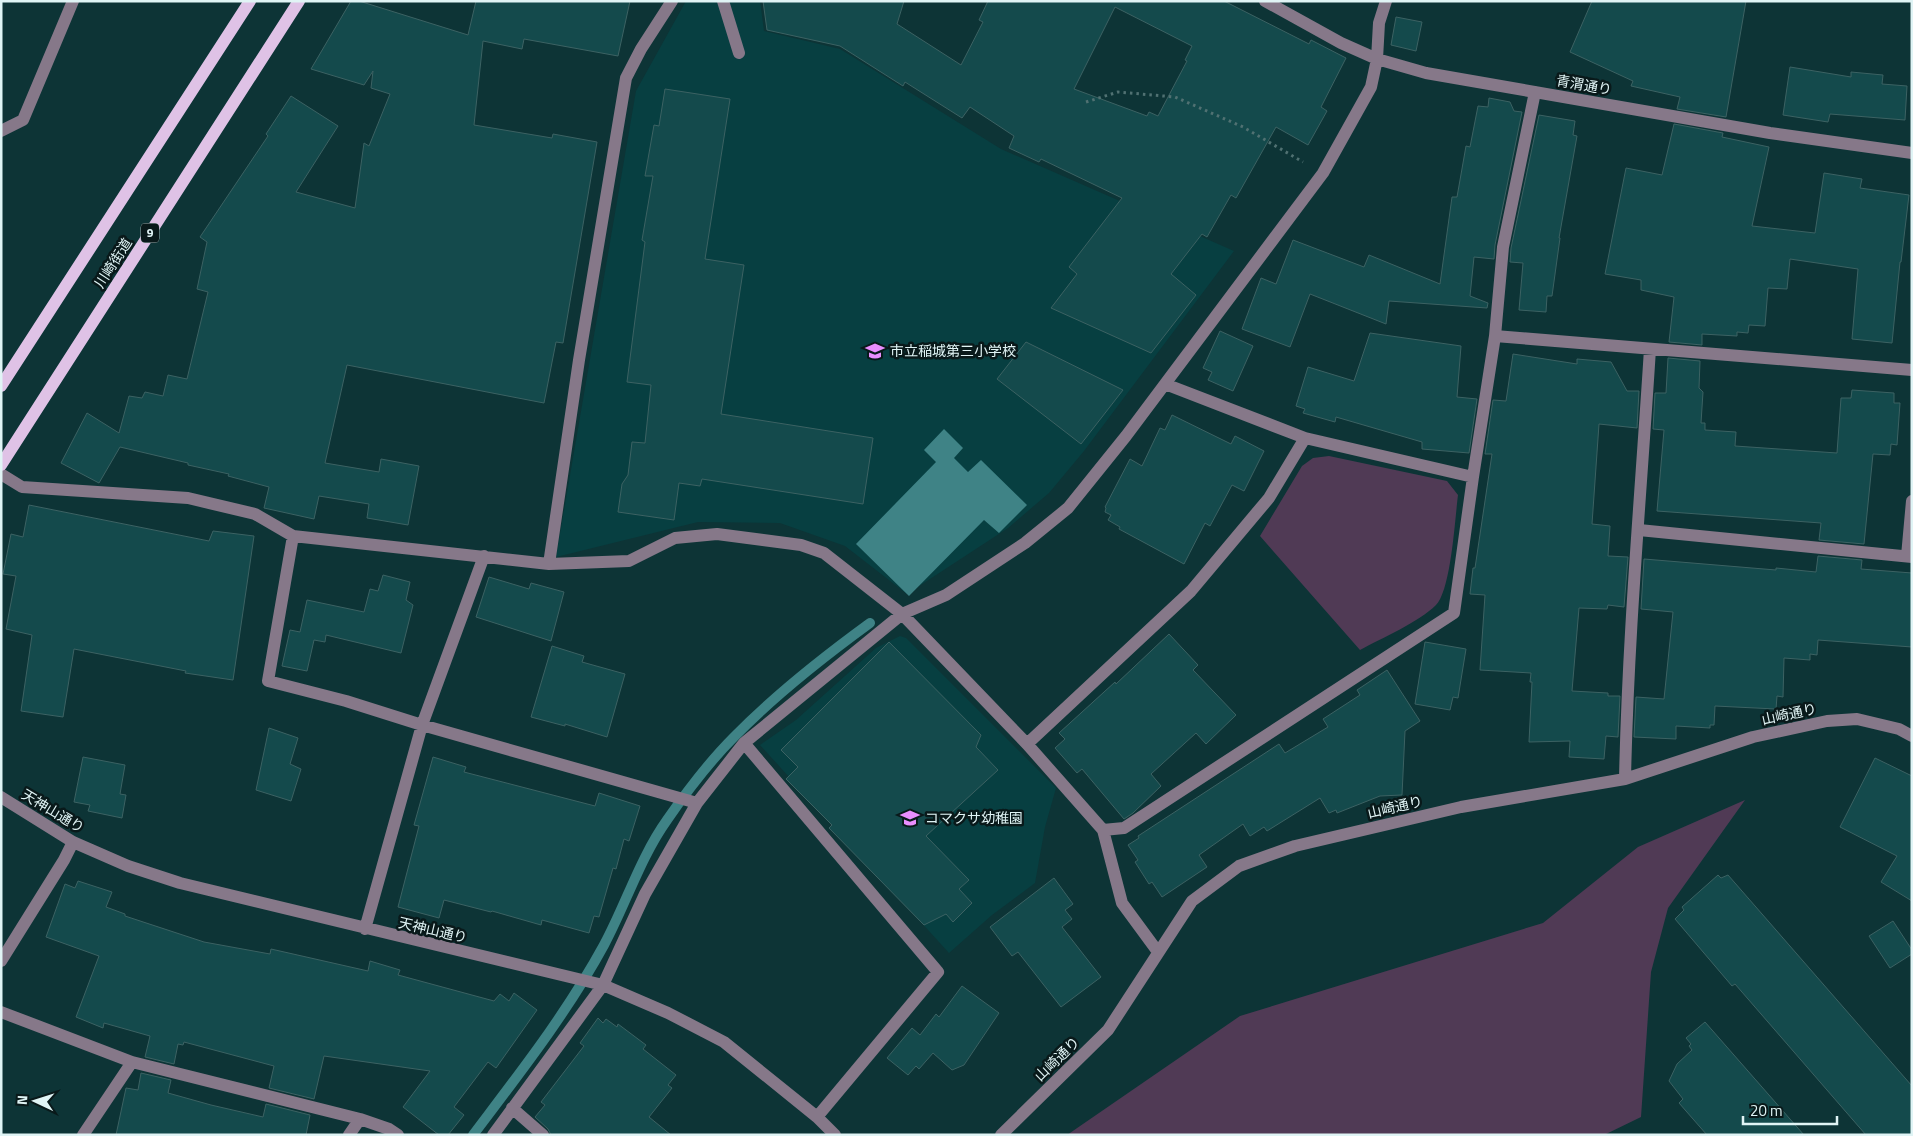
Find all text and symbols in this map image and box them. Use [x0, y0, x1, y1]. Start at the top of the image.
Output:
street label: 青渭通り [1555, 69, 1613, 100]
road number: 9 [141, 224, 159, 242]
street label: 川崎街道 [89, 234, 137, 292]
school or university icon: 市立稲城第三小学校 [864, 340, 886, 362]
place label: 市立稲城第三小学校 [890, 340, 1016, 361]
street label: 山崎通り [1759, 697, 1818, 730]
street label: 天神山通り [18, 784, 89, 838]
street label: 山崎通り [1365, 790, 1425, 823]
school or university icon: コマクサ幼稚園 [899, 807, 921, 829]
place label: コマクサ幼稚園 [925, 807, 1023, 828]
street label: 天神山通り [397, 911, 470, 948]
street label: 山崎通り [1029, 1032, 1084, 1086]
north arrow [10, 1076, 60, 1126]
text: N [11, 1094, 32, 1106]
scale bar [1743, 1094, 1837, 1126]
text: 20 m [1750, 1099, 1783, 1122]

